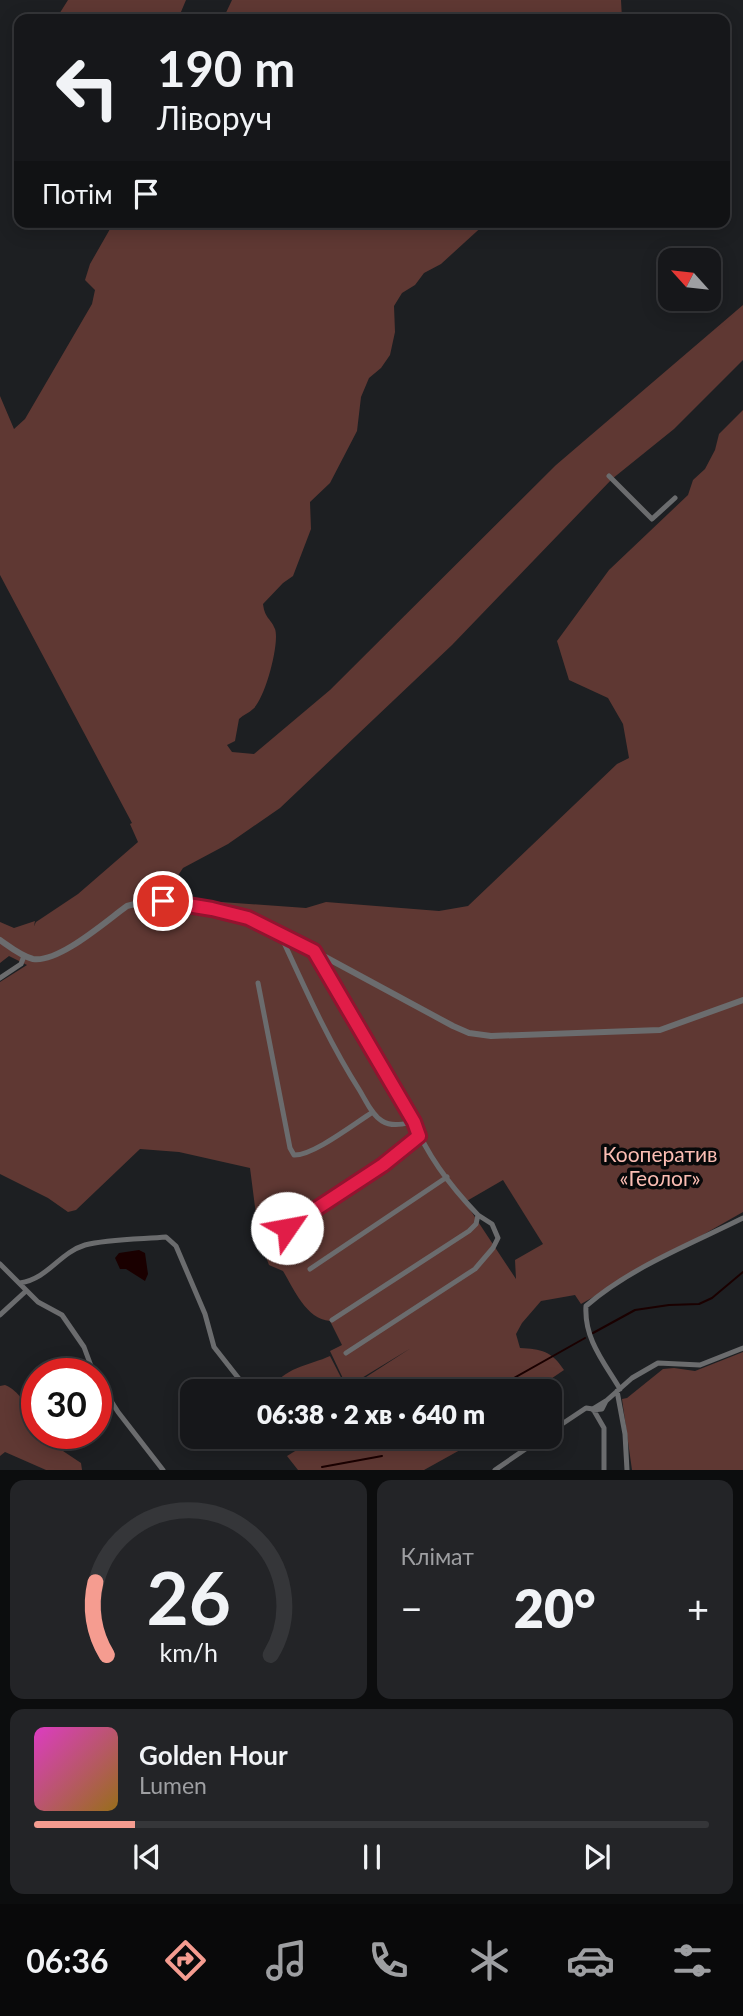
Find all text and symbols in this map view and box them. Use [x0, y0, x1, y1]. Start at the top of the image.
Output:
text: 190 m [157, 39, 295, 97]
icon: left [42, 42, 133, 133]
text: Ліворуч [157, 98, 272, 137]
icon: arrive [127, 175, 165, 213]
text: Потім [42, 178, 113, 210]
north arrow [658, 248, 721, 312]
map controls [658, 248, 721, 311]
pin [133, 871, 193, 931]
icon: arrive [144, 882, 182, 920]
park label: Кооператив «Геолог» [602, 1141, 718, 1190]
position arrow [250, 1191, 324, 1265]
speed limit sign: 30 [21, 1358, 112, 1449]
text: 06:38 · 2 хв · 640 m [257, 1398, 485, 1430]
text: Клімат [401, 1542, 474, 1570]
text: 26 [146, 1554, 230, 1642]
text: 20° [514, 1577, 596, 1639]
text: − [401, 1585, 423, 1631]
text: + [687, 1585, 709, 1631]
text: km/h [159, 1637, 218, 1667]
text: Golden Hour [139, 1739, 288, 1771]
text: Lumen [139, 1771, 207, 1799]
icon: previous [128, 1838, 166, 1876]
icon: pause [353, 1838, 391, 1876]
icon: next [578, 1838, 616, 1876]
icon: directions [161, 1936, 210, 1985]
icon: music [262, 1936, 311, 1985]
icon: phone [364, 1936, 413, 1985]
icon: climate [465, 1936, 514, 1985]
icon: car [566, 1936, 615, 1985]
icon: filters [668, 1936, 717, 1985]
text: 06:36 [26, 1941, 109, 1980]

